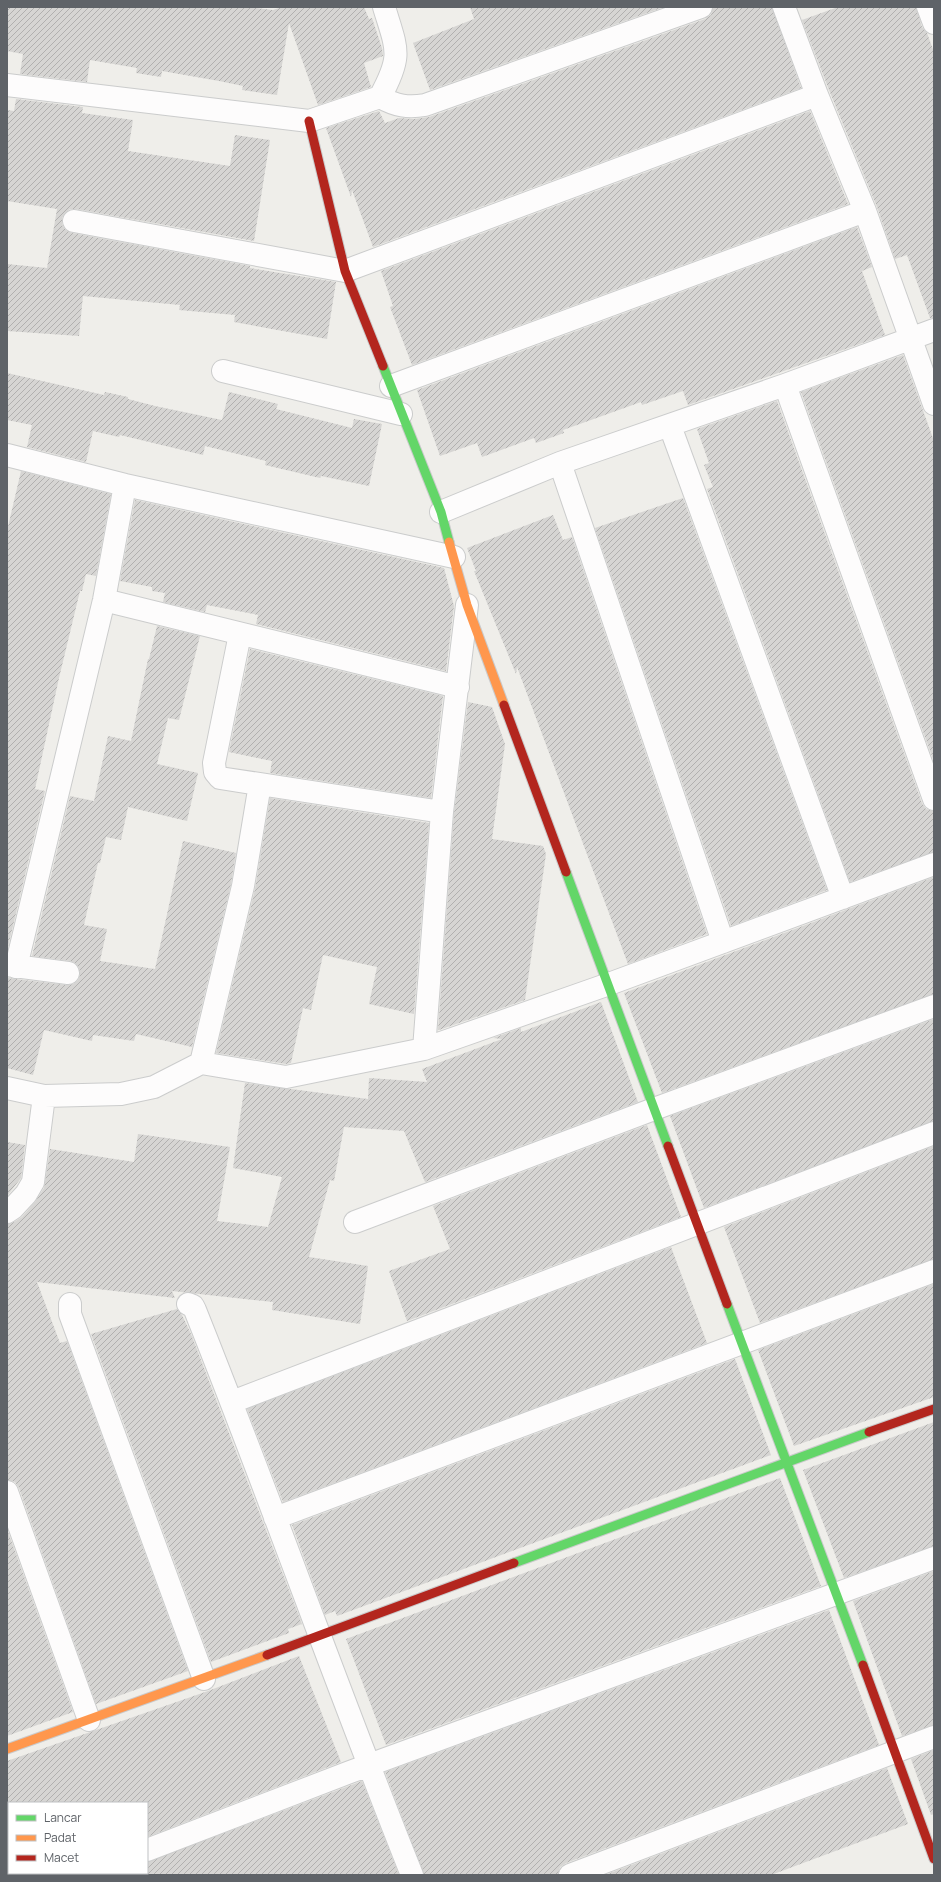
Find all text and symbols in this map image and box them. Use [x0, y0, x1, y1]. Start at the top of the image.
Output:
legend [8, 1802, 148, 1874]
text: Lancar [44, 1809, 82, 1826]
text: Padat [44, 1829, 76, 1846]
text: Macet [44, 1849, 79, 1866]

